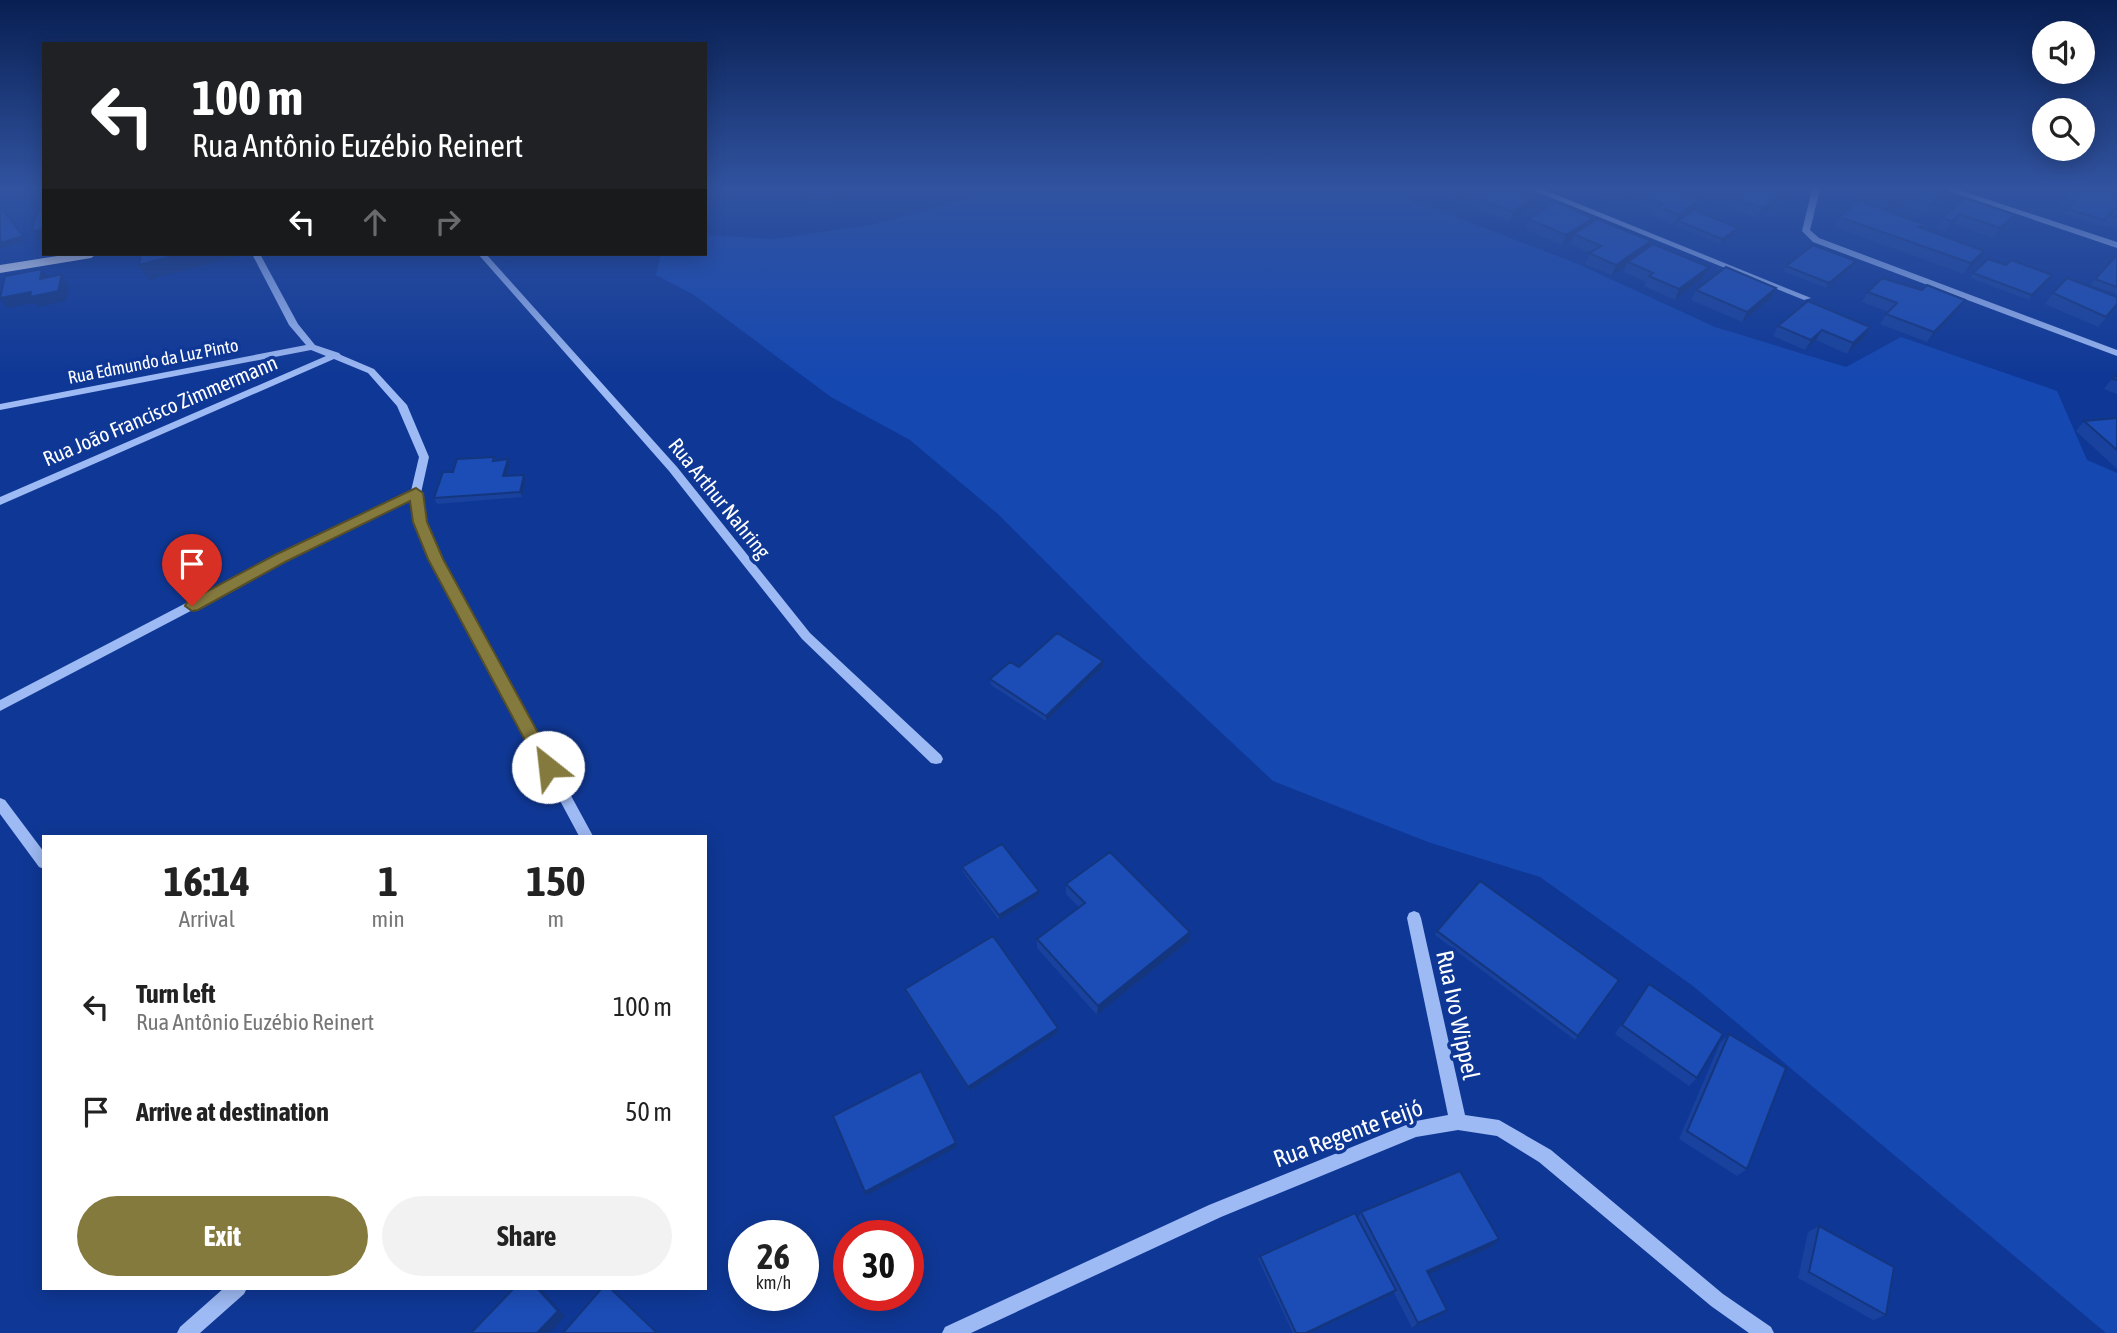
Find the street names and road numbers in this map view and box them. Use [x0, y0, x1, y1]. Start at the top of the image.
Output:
street label: Rua Edmundo da Luz Pinto [66, 334, 240, 388]
street label: Rua João Francisco Zimmermann [39, 350, 281, 470]
street label: Rua Arthur Nahring [664, 433, 776, 563]
street label: Rua Ivo Wippel [1431, 948, 1485, 1083]
street label: Rua Regente Feijó [1270, 1094, 1426, 1172]

